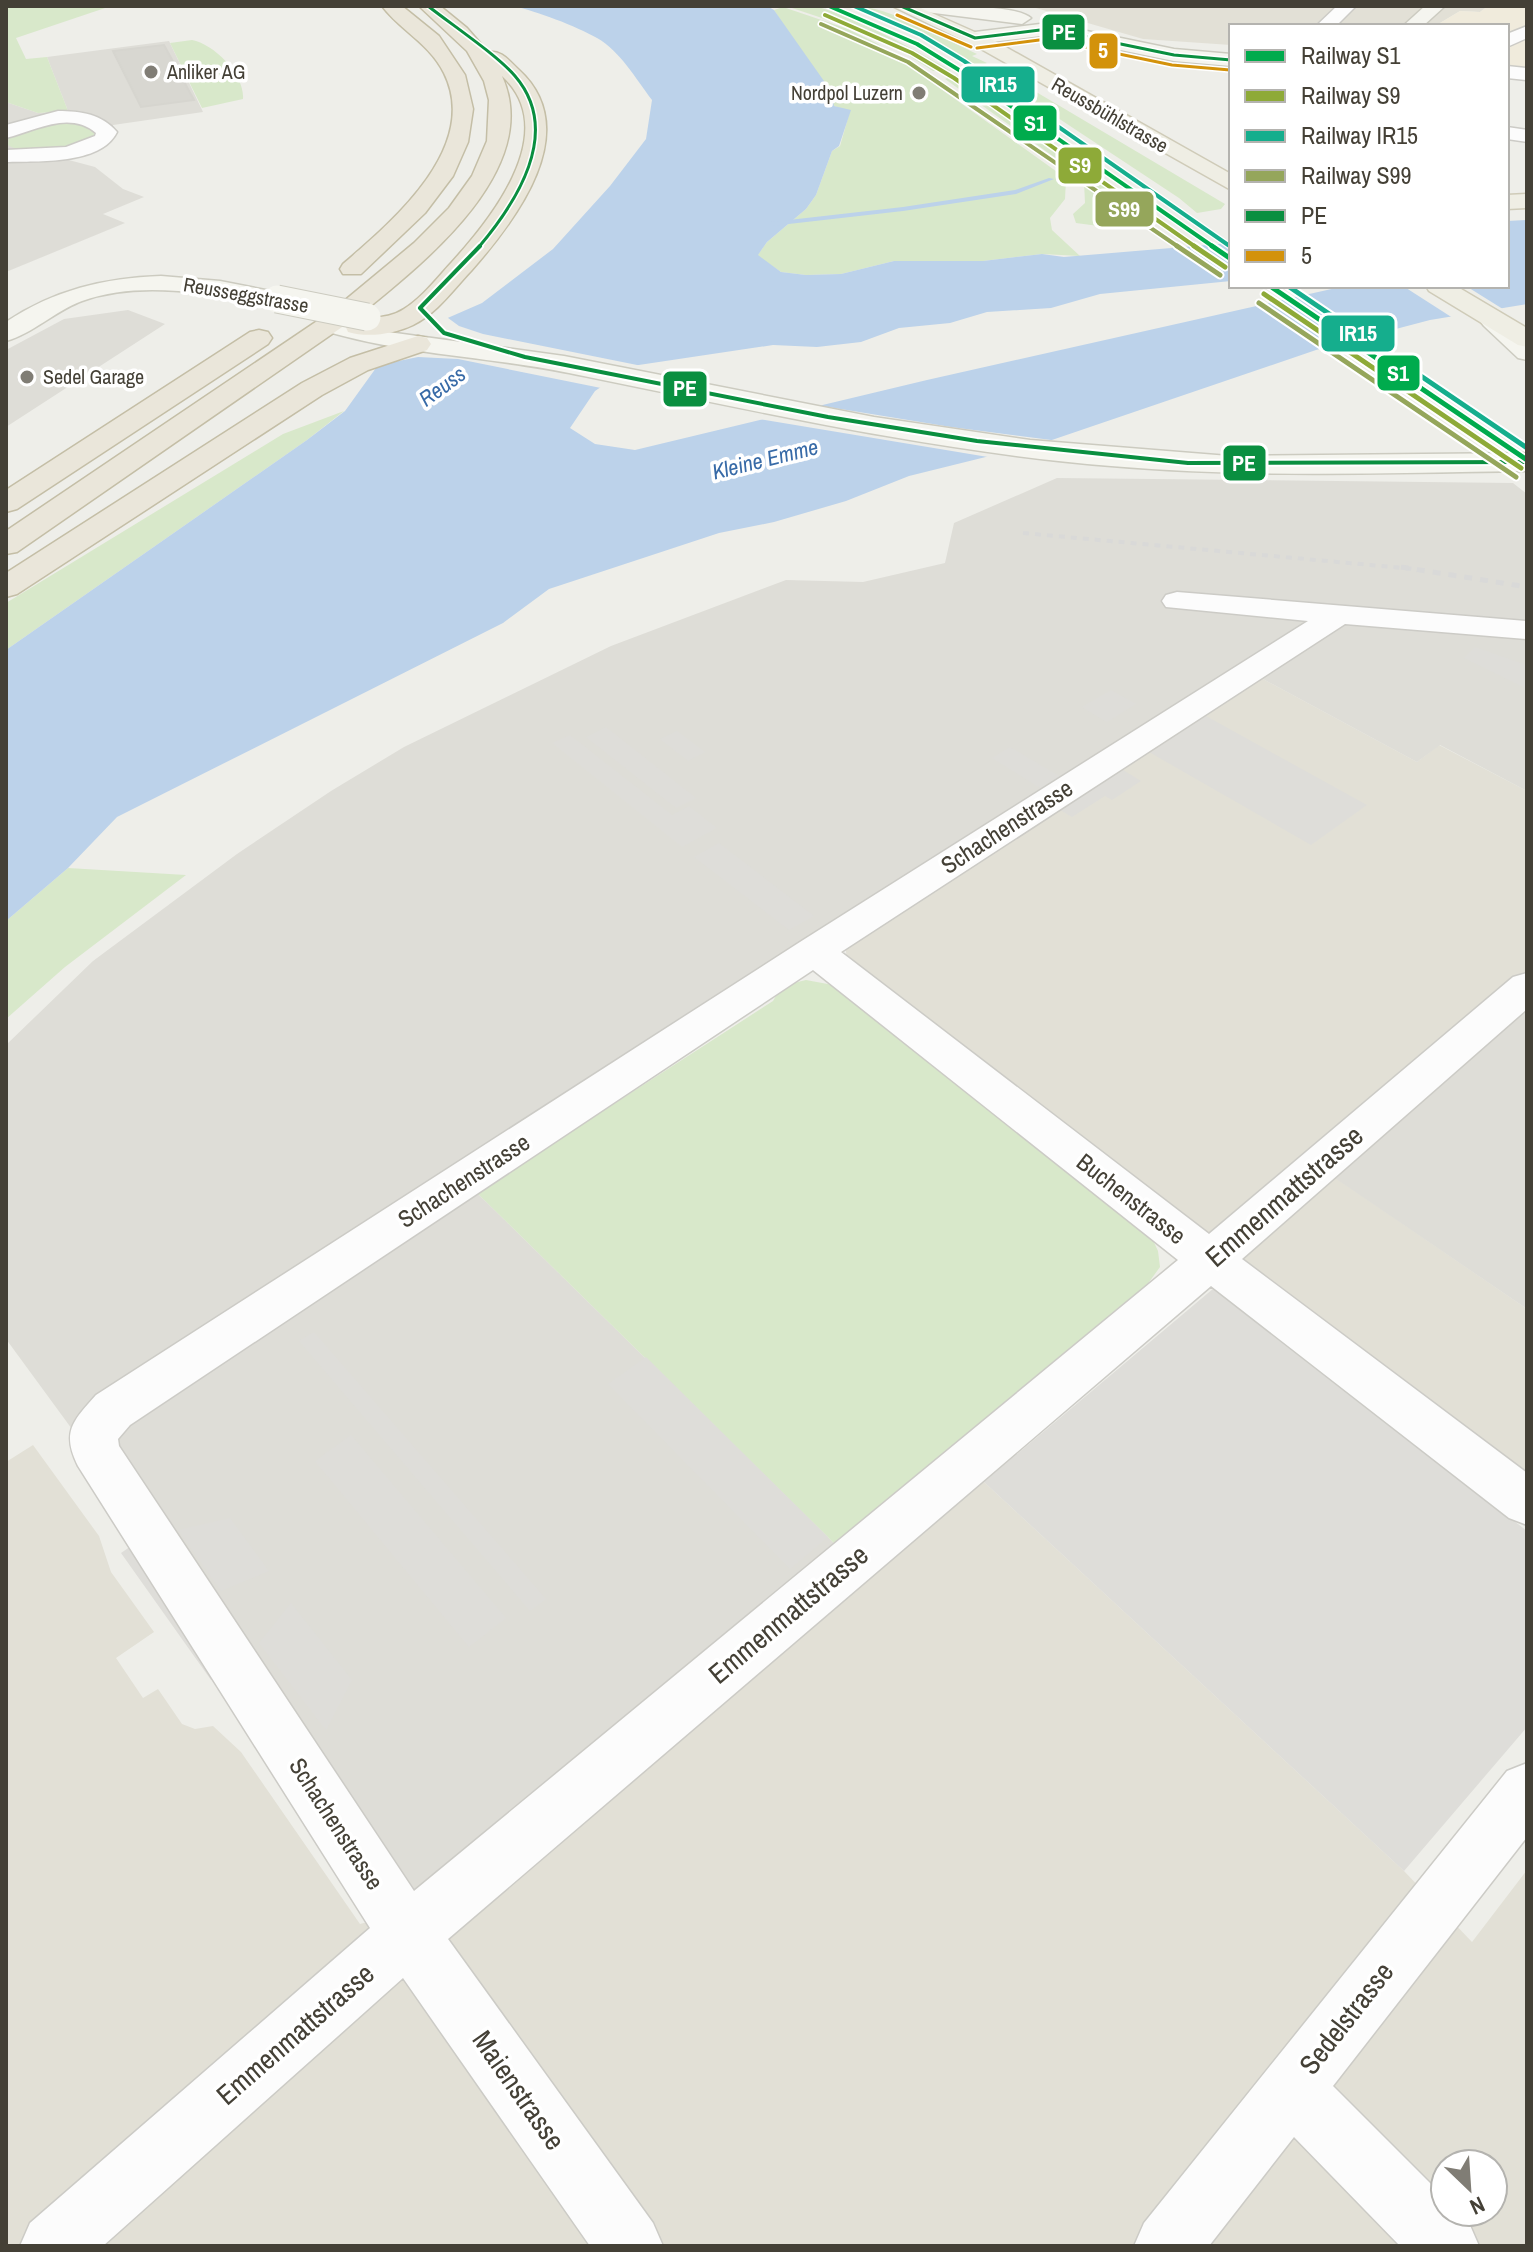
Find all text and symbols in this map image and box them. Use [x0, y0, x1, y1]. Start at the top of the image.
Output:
line badge: PE [1041, 13, 1086, 51]
text: PE [1052, 17, 1076, 47]
legend [1229, 24, 1509, 288]
line badge: 5 [1088, 32, 1119, 70]
text: 5 [1098, 35, 1108, 65]
text: Railway S1 [1301, 39, 1401, 71]
place label: Anliker AG [166, 58, 245, 85]
marker: Anliker AG [142, 63, 160, 81]
line badge: IR15 [960, 65, 1036, 104]
text: IR15 [979, 69, 1017, 99]
street label: Reussbühlstrasse [1047, 70, 1173, 159]
place label: Nordpol Luzern [791, 79, 903, 106]
text: Railway S9 [1301, 79, 1401, 111]
marker: Nordpol Luzern [910, 84, 928, 102]
line badge: S1 [1012, 104, 1058, 142]
text: S1 [1024, 108, 1047, 138]
text: Railway IR15 [1301, 119, 1418, 151]
line badge: S9 [1057, 146, 1103, 185]
text: S9 [1069, 150, 1091, 180]
text: Railway S99 [1301, 159, 1411, 191]
line badge: S99 [1094, 190, 1155, 228]
text: S99 [1108, 194, 1140, 224]
text: PE [1301, 199, 1327, 231]
text: 5 [1301, 239, 1312, 271]
street label: Reusseggstrasse [181, 270, 311, 319]
line badge: IR15 [1320, 314, 1396, 353]
text: IR15 [1339, 318, 1377, 348]
line badge: S1 [1376, 354, 1421, 392]
text: S1 [1387, 358, 1410, 388]
water label: Reuss [412, 359, 472, 413]
place label: Sedel Garage [43, 363, 144, 390]
marker: Sedel Garage [18, 368, 36, 386]
line badge: PE [662, 370, 708, 408]
text: PE [673, 373, 697, 403]
water label: Kleine Emme [709, 431, 821, 487]
line badge: PE [1222, 444, 1267, 482]
text: PE [1232, 448, 1256, 478]
street label: Schachenstrasse [934, 772, 1078, 881]
street label: Emmenmattstrasse [1197, 1117, 1371, 1275]
street label: Schachenstrasse [391, 1126, 535, 1235]
street label: Buchenstrasse [1070, 1146, 1193, 1251]
street label: Emmenmattstrasse [700, 1536, 876, 1692]
street label: Schachenstrasse [282, 1751, 391, 1895]
street label: Sedelstrasse [1290, 1954, 1402, 2082]
street label: Emmenmattstrasse [208, 1955, 382, 2113]
street label: Maienstrasse [464, 2023, 574, 2157]
north arrow [1429, 2148, 1509, 2228]
text: N [1465, 2190, 1490, 2222]

